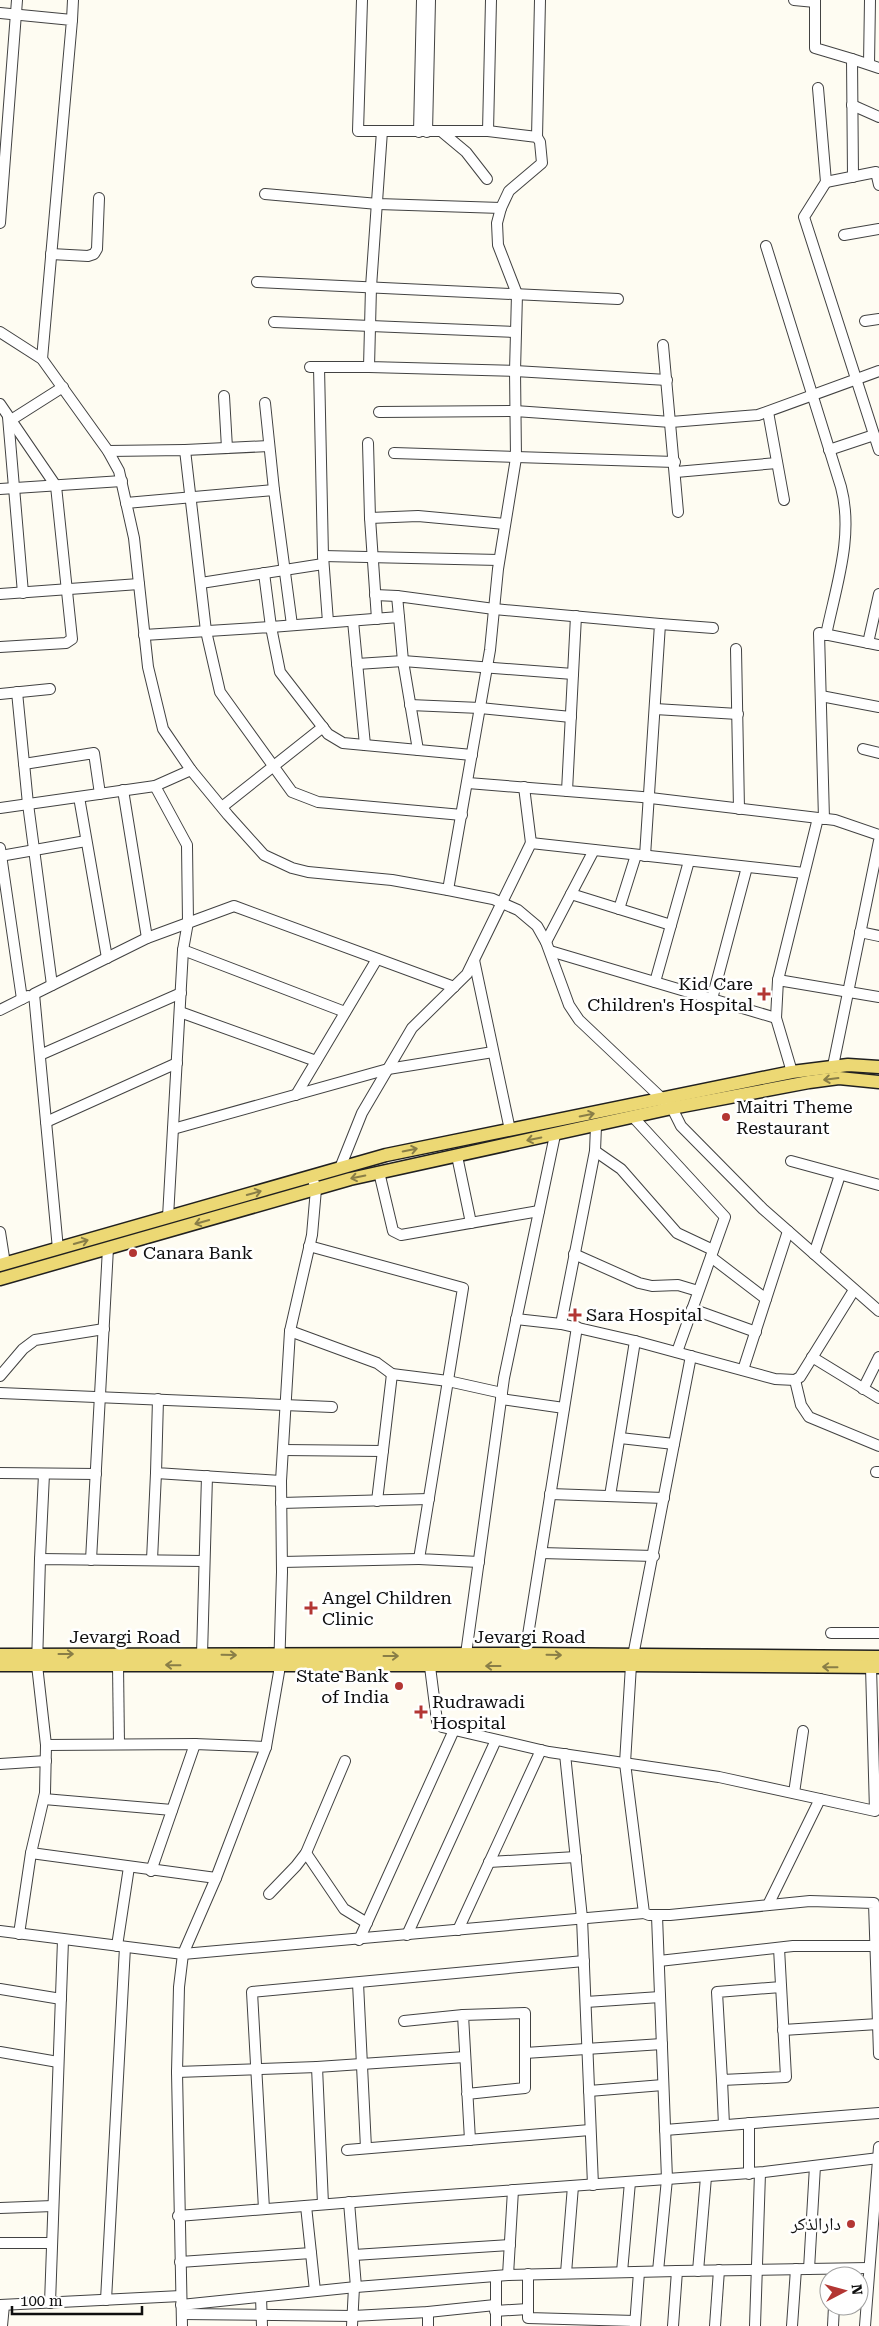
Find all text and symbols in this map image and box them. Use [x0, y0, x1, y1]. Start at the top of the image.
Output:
place label: Kid Care Children's Hospital [587, 973, 753, 1015]
marker: Kid Care Children's Hospital [757, 987, 771, 1001]
one-way arrow [823, 1074, 839, 1084]
place label: Maitri Theme Restaurant [736, 1096, 853, 1138]
one-way arrow [578, 1109, 594, 1119]
marker: Maitri Theme Restaurant [720, 1111, 732, 1123]
one-way arrow [527, 1135, 543, 1145]
one-way arrow [402, 1145, 418, 1154]
one-way arrow [351, 1173, 367, 1182]
one-way arrow [245, 1187, 261, 1197]
one-way arrow [194, 1217, 210, 1227]
one-way arrow [72, 1237, 88, 1247]
place label: Canara Bank [143, 1242, 253, 1263]
marker: Canara Bank [127, 1247, 139, 1259]
place label: Sara Hospital [586, 1304, 703, 1325]
marker: Sara Hospital [568, 1308, 582, 1322]
place label: Angel Children Clinic [322, 1587, 452, 1629]
marker: Angel Children Clinic [304, 1601, 318, 1615]
street label: Jevargi Road [69, 1626, 181, 1647]
street label: Jevargi Road [474, 1626, 586, 1647]
one-way arrow [58, 1649, 74, 1659]
one-way arrow [220, 1650, 236, 1660]
one-way arrow [545, 1650, 561, 1660]
one-way arrow [382, 1651, 399, 1661]
one-way arrow [165, 1660, 182, 1670]
one-way arrow [485, 1661, 502, 1671]
one-way arrow [823, 1662, 839, 1672]
place label: State Bank of India [296, 1665, 389, 1707]
marker: State Bank of India [393, 1680, 405, 1692]
place label: Rudrawadi Hospital [432, 1691, 525, 1733]
marker: Rudrawadi Hospital [414, 1705, 428, 1719]
place label: دارالذکر [790, 2213, 841, 2234]
marker: دارالذکر [845, 2218, 857, 2230]
north arrow [819, 2266, 869, 2316]
text: N [848, 2283, 865, 2296]
scale bar [12, 2284, 142, 2316]
text: 100 m [20, 2292, 63, 2310]

